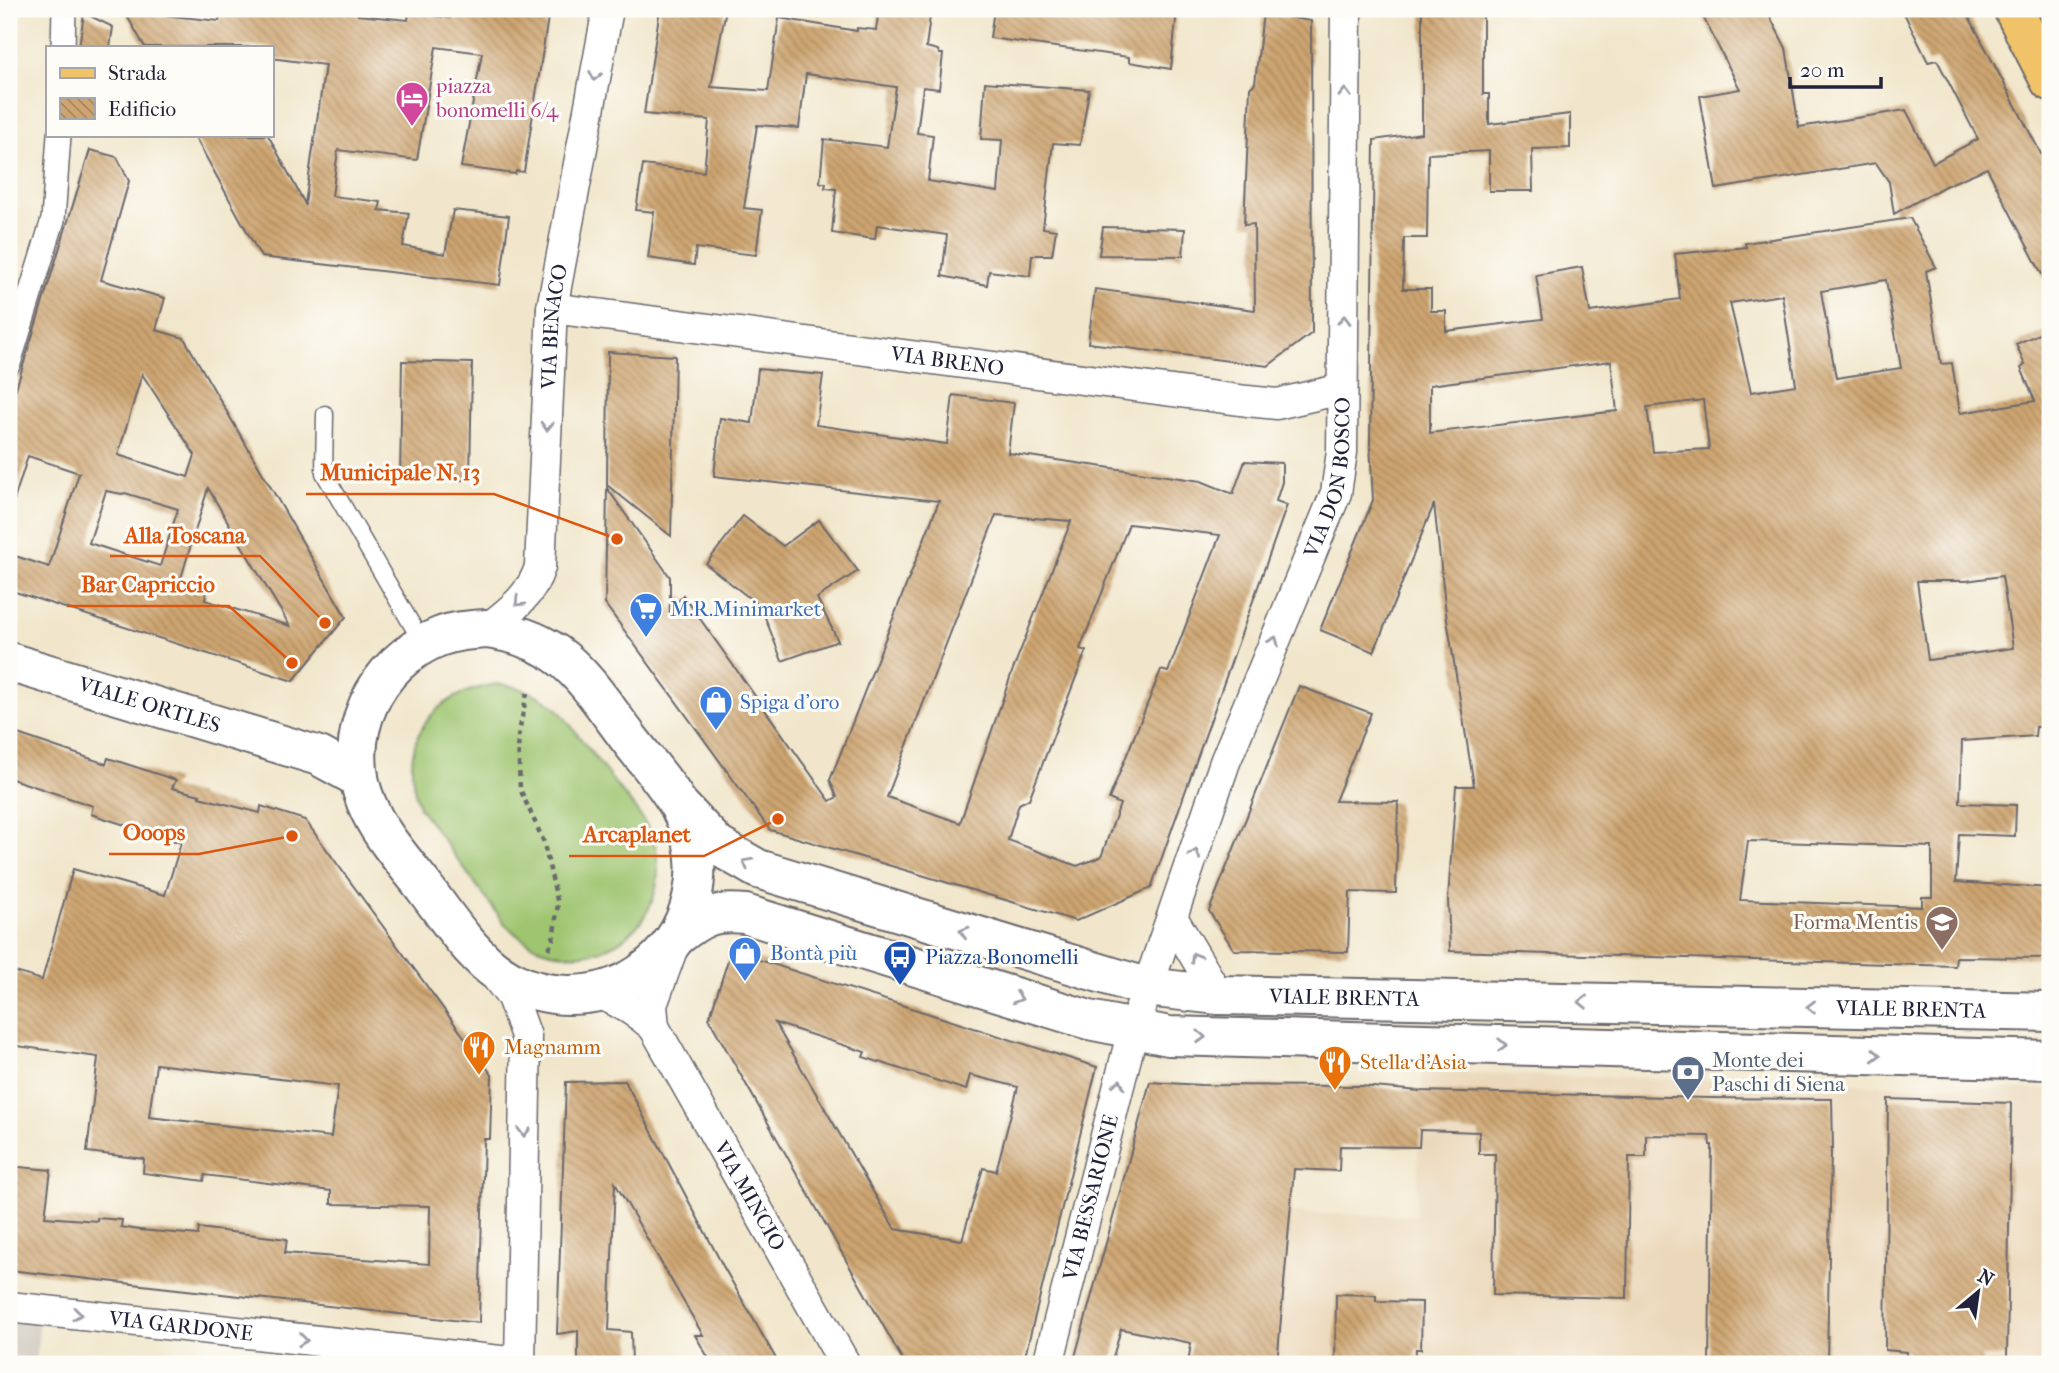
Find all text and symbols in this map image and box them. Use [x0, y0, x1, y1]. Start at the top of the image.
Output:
legend [46, 46, 273, 136]
scale bar [1790, 46, 1881, 90]
text: 20 m [1800, 58, 1845, 82]
text: Strada [108, 61, 166, 85]
one-way arrow [589, 70, 604, 82]
place label: piazza bonomelli 6/4 [435, 74, 559, 122]
hotel icon: piazza bonomelli 6/4 [393, 79, 431, 128]
one-way arrow [1337, 87, 1353, 98]
text: Edificio [108, 97, 176, 121]
street label: VIA BENACO [536, 262, 572, 391]
one-way arrow [1336, 315, 1351, 326]
street label: VIA BRENO [888, 341, 1006, 380]
street label: VIA DON BOSCO [1298, 397, 1354, 562]
one-way arrow [539, 420, 554, 431]
callout: Municipale N. 13 [306, 450, 494, 494]
text: Municipale N. 13 [320, 459, 480, 486]
callout: Alla Toscana [110, 512, 260, 556]
text: Alla Toscana [122, 522, 247, 549]
callout: Bar Capriccio [67, 562, 229, 606]
text: Bar Capriccio [81, 571, 215, 598]
supermarket icon: M.R.Minimarket [627, 590, 665, 639]
one-way arrow [514, 594, 527, 607]
place label: M.R.Minimarket [670, 597, 822, 621]
one-way arrow [1265, 635, 1279, 647]
street label: VIALE ORTLES [75, 672, 224, 737]
shop icon: Spiga d'oro [697, 683, 735, 732]
place label: Spiga d'oro [740, 690, 839, 714]
callout: Ooops [109, 810, 199, 854]
callout: Arcaplanet [569, 812, 704, 856]
text: Ooops [123, 819, 186, 846]
text: Arcaplanet [581, 821, 692, 848]
one-way arrow [1187, 848, 1201, 861]
one-way arrow [742, 858, 754, 871]
school or university icon: Forma Mentis [1923, 903, 1961, 952]
place label: Forma Mentis [1793, 910, 1918, 934]
one-way arrow [958, 925, 970, 940]
shop icon: Bontà più [726, 934, 764, 983]
bus stop icon: Piazza Bonomelli [881, 938, 919, 987]
place label: Bontà più [770, 941, 857, 965]
place label: Piazza Bonomelli [925, 945, 1079, 969]
one-way arrow [1191, 951, 1204, 964]
street label: VIALE BRENTA [1268, 984, 1420, 1011]
one-way arrow [1012, 990, 1024, 1005]
one-way arrow [1577, 995, 1588, 1010]
street label: VIALE BRENTA [1835, 996, 1987, 1023]
one-way arrow [1805, 999, 1815, 1015]
restaurant icon: Magnamm [460, 1028, 498, 1077]
one-way arrow [1196, 1029, 1207, 1044]
place label: Magnamm [504, 1035, 602, 1059]
one-way arrow [1497, 1037, 1508, 1053]
restaurant icon: Stella d'Asia [1316, 1043, 1354, 1092]
place label: Monte dei Paschi di Siena [1712, 1048, 1845, 1096]
one-way arrow [1871, 1048, 1882, 1063]
place label: Stella d'Asia [1360, 1050, 1467, 1074]
bank icon: Monte dei Paschi di Siena [1669, 1053, 1707, 1102]
one-way arrow [1111, 1079, 1125, 1091]
street label: VIA BESSARIONE [1058, 1112, 1123, 1284]
one-way arrow [516, 1127, 532, 1138]
street label: VIA MINCIO [709, 1136, 790, 1255]
north arrow [1944, 1258, 2014, 1328]
text: N [1974, 1265, 1998, 1291]
street label: VIA GARDONE [107, 1306, 254, 1346]
one-way arrow [71, 1307, 82, 1322]
one-way arrow [297, 1332, 309, 1347]

